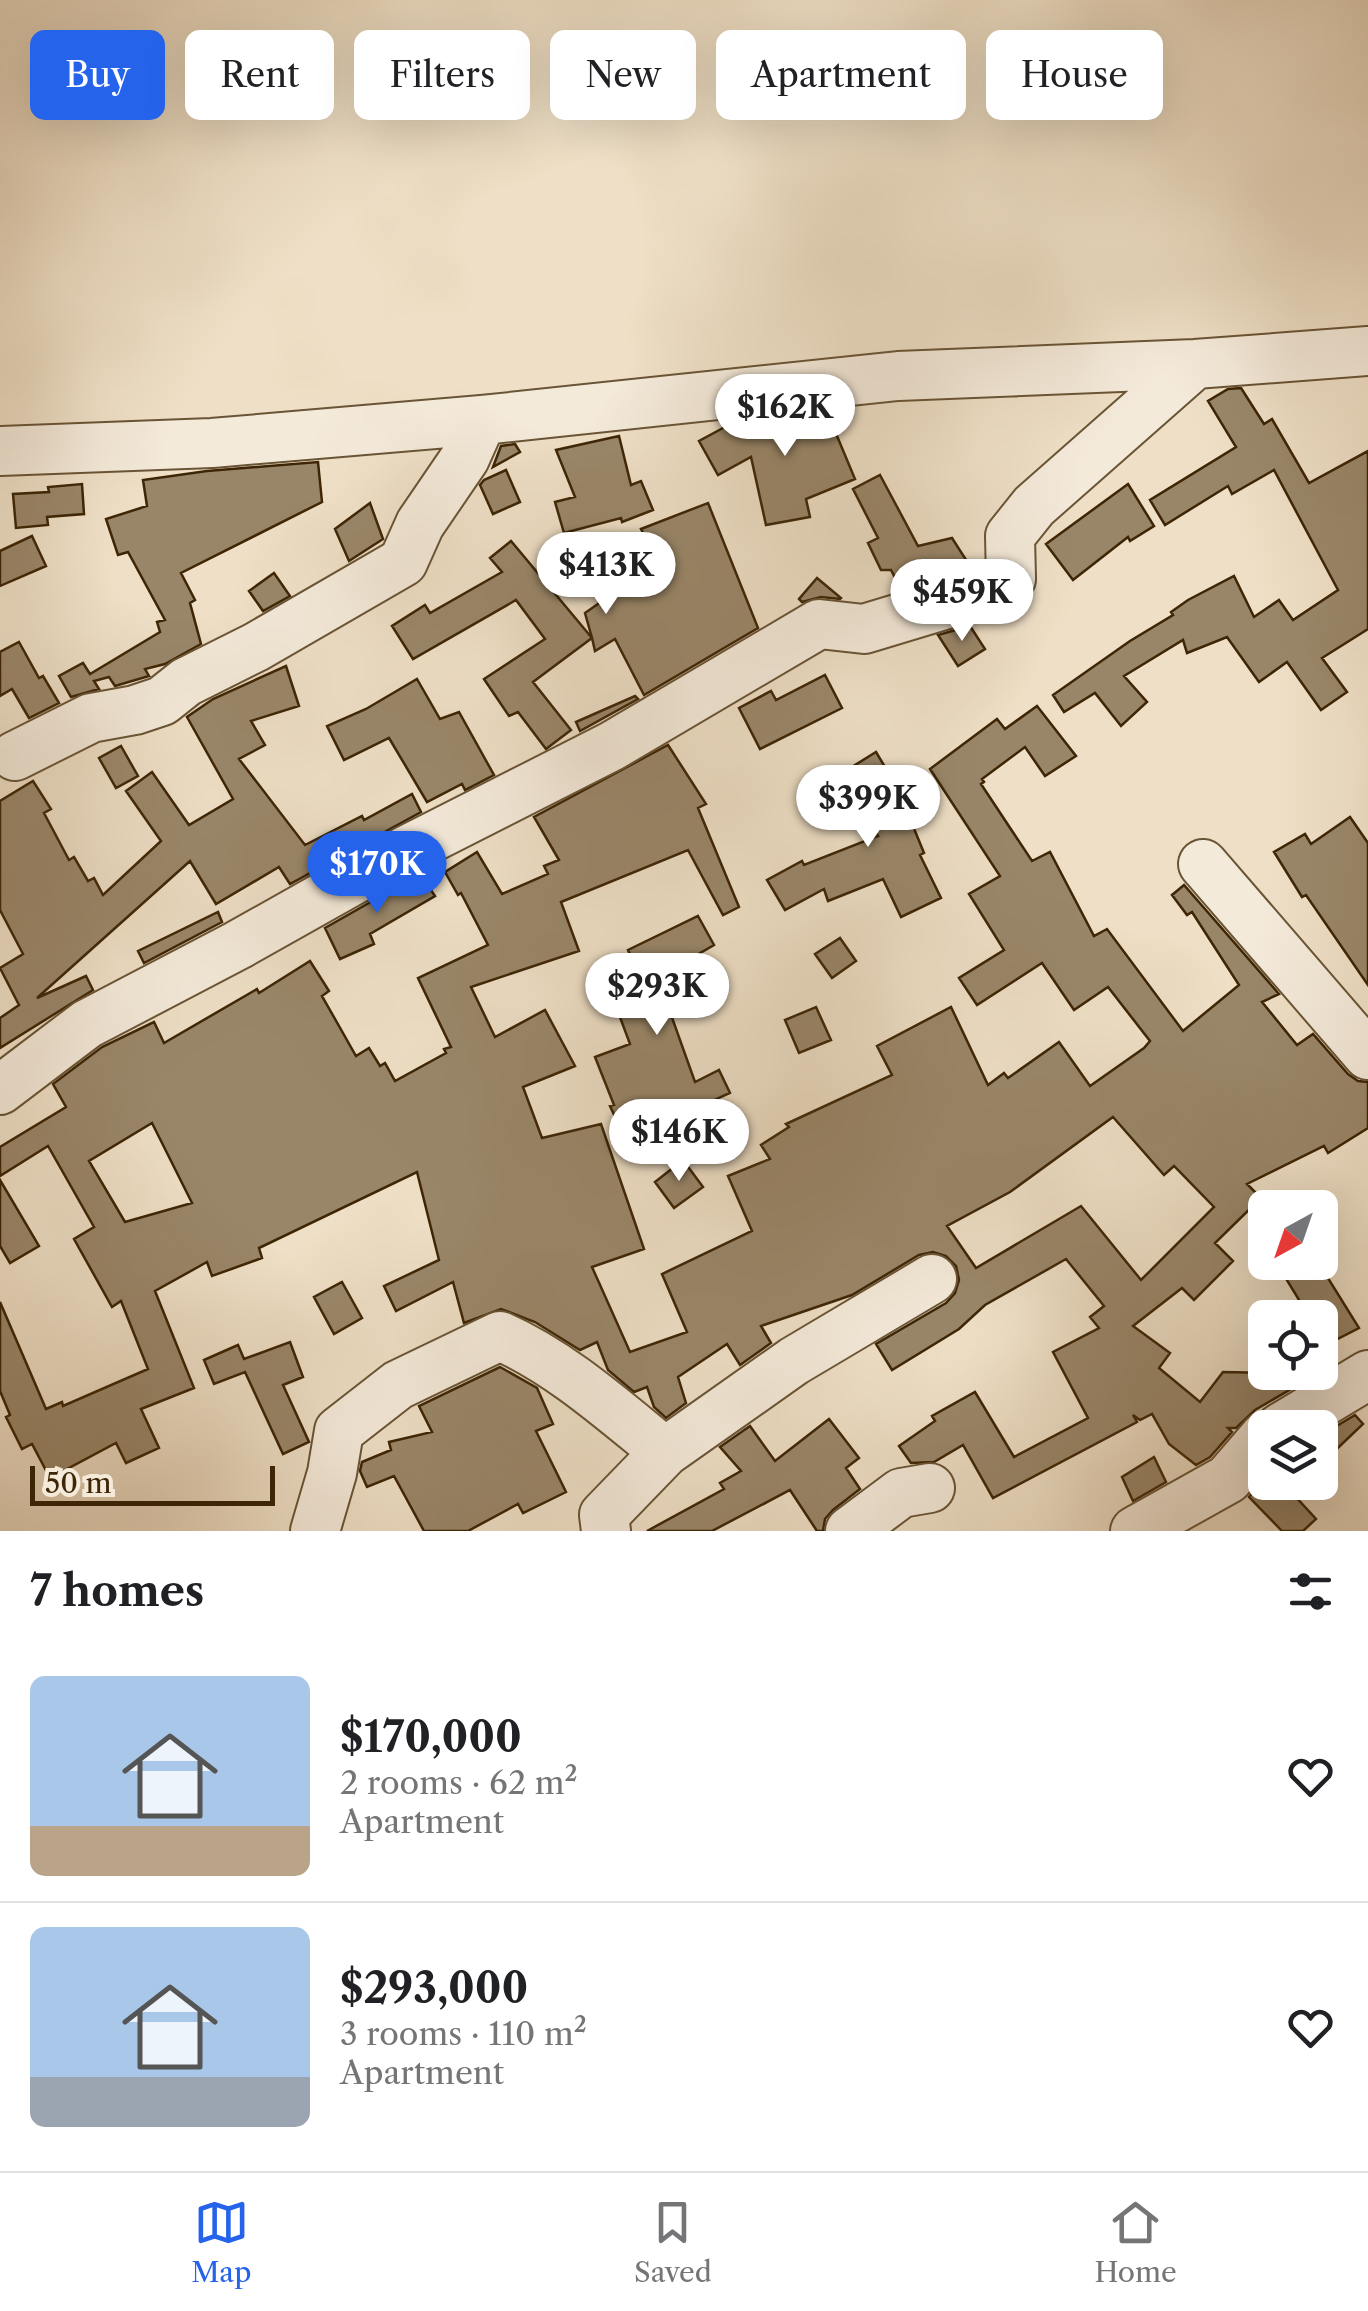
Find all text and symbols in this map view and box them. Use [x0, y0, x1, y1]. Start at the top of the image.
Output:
chip: Buy [30, 30, 165, 120]
chip: Rent [185, 30, 334, 120]
chip: Filters [354, 30, 530, 120]
chip: New [550, 30, 696, 120]
chip: Apartment [716, 30, 966, 120]
chip: House [986, 30, 1163, 120]
pin: $162K [715, 374, 855, 459]
text: $162K [737, 387, 833, 426]
pin: $413K [536, 532, 676, 617]
text: $413K [559, 545, 653, 584]
pin: $459K [892, 559, 1032, 644]
text: $459K [912, 572, 1012, 611]
pin: $399K [798, 765, 938, 850]
text: $399K [818, 778, 918, 817]
pin: $170K [307, 831, 447, 916]
text: $170K [330, 844, 424, 883]
pin: $293K [587, 953, 727, 1038]
text: $293K [607, 966, 707, 1005]
pin: $146K [609, 1099, 749, 1184]
text: $146K [631, 1112, 727, 1151]
north arrow [1248, 1190, 1338, 1280]
map controls [1248, 1190, 1338, 1500]
button: locate [1248, 1300, 1338, 1390]
button: layers [1248, 1410, 1338, 1500]
scale bar [30, 1461, 275, 1506]
text: 50 m [45, 1466, 112, 1500]
icon: filters [1283, 1564, 1338, 1619]
text: 7 homes [30, 1565, 204, 1617]
text: $170,000 [340, 1711, 522, 1763]
icon: home [110, 1716, 230, 1836]
icon: heart [1283, 1749, 1338, 1804]
text: 2 rooms · 62 m² [340, 1763, 578, 1802]
text: Apartment [340, 1802, 504, 1841]
text: $293,000 [340, 1962, 528, 2014]
icon: home [110, 1967, 230, 2087]
icon: heart [1283, 2000, 1338, 2055]
text: 3 rooms · 110 m² [340, 2014, 587, 2053]
text: Apartment [340, 2053, 504, 2092]
tab: Map [191, 2195, 251, 2289]
tab: Saved [634, 2195, 712, 2289]
tab: Home [1094, 2195, 1177, 2289]

